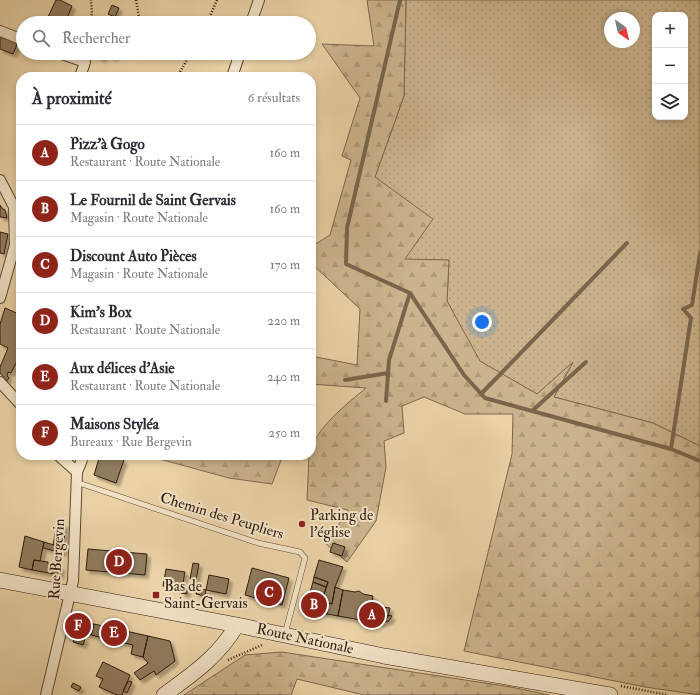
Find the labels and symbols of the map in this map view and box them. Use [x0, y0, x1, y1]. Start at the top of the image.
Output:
north arrow [604, 12, 640, 48]
your location [472, 312, 492, 332]
street label: Chemin des Peupliers [158, 488, 286, 545]
place label: Parking de l'église [310, 506, 373, 542]
street label: Rue Bergevin [45, 518, 69, 600]
marker: Parking de l'église [297, 519, 307, 529]
pin: D [106, 547, 132, 577]
place label: Bas de Saint-Gervais [164, 577, 248, 613]
pin: C [256, 578, 282, 608]
marker: Bas de Saint-Gervais [151, 590, 161, 600]
pin: B [301, 590, 327, 620]
pin: A [359, 600, 385, 630]
pin: F [65, 611, 91, 641]
pin: E [101, 618, 127, 648]
street label: Route Nationale [255, 619, 355, 659]

